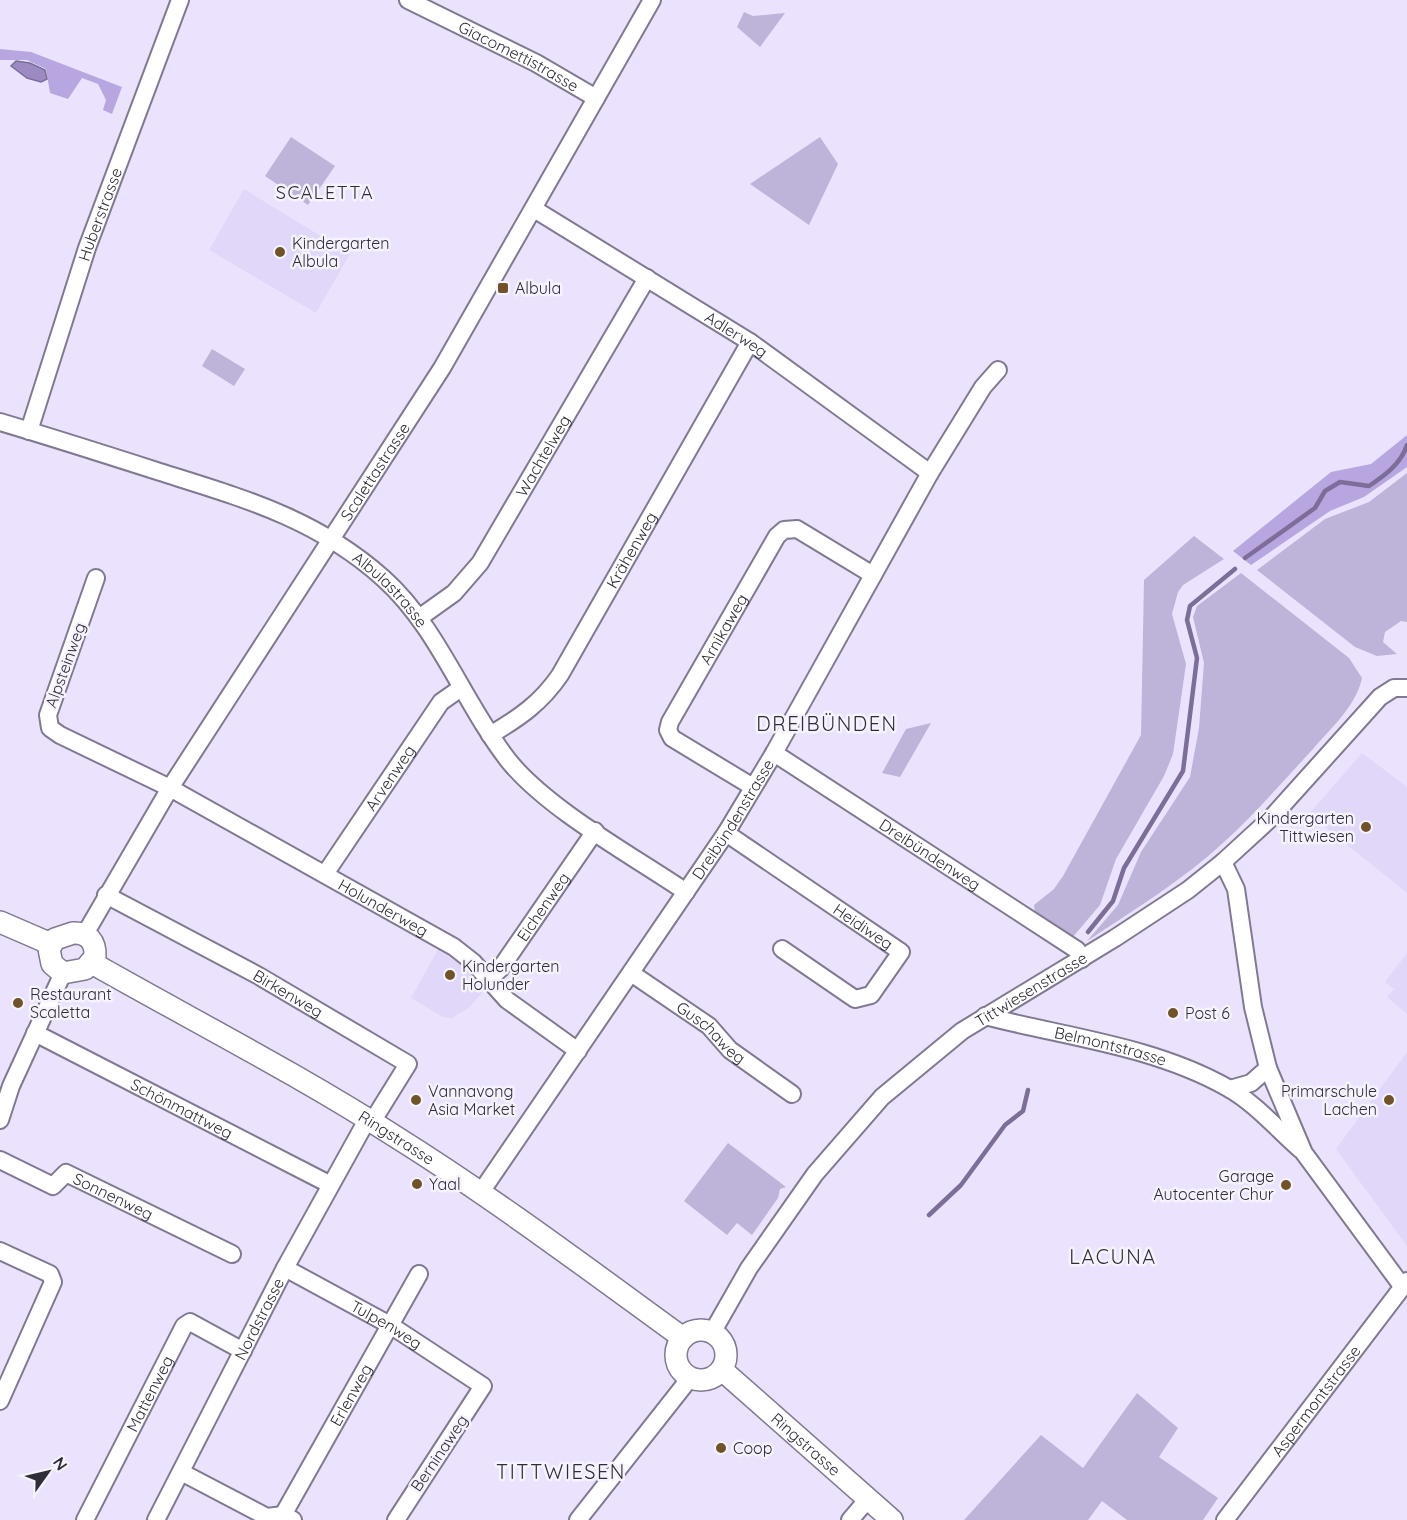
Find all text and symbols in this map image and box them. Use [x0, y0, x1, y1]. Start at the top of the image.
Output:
street label: Giacomettistrasse [455, 16, 582, 96]
street label: Huberstrasse [74, 165, 126, 264]
district label: SCALETTA [276, 181, 374, 204]
place label: Kindergarten Albula [292, 233, 390, 271]
marker: Kindergarten Albula [273, 245, 287, 259]
place label: Albula [515, 278, 561, 298]
marker: Albula [496, 281, 510, 295]
street label: Adlerweg [701, 307, 772, 362]
street label: Wachtelweg [511, 411, 575, 500]
street label: Scalettastrasse [336, 419, 414, 524]
street label: Krähenweg [602, 508, 661, 592]
street label: Albulastrasse [349, 547, 432, 631]
street label: Arnikaweg [695, 590, 752, 668]
street label: Alpsteinweg [40, 620, 90, 710]
district label: DREIBÜNDEN [756, 711, 898, 736]
street label: Arvenweg [361, 741, 419, 815]
street label: Dreibündenstrasse [687, 755, 778, 883]
place label: Kindergarten Tittwiesen [1256, 808, 1354, 846]
street label: Dreibündenweg [875, 814, 984, 895]
marker: Kindergarten Tittwiesen [1359, 820, 1373, 834]
street label: Eichenweg [512, 868, 574, 945]
street label: Holunderweg [335, 874, 432, 941]
street label: Heidiweg [829, 899, 897, 954]
street label: Tittwiesenstrasse [971, 947, 1091, 1031]
place label: Kindergarten Holunder [462, 956, 560, 994]
street label: Birkenweg [250, 965, 327, 1022]
marker: Kindergarten Holunder [443, 968, 457, 982]
place label: Restaurant Scaletta [30, 984, 112, 1022]
marker: Restaurant Scaletta [11, 996, 25, 1010]
street label: Guschaweg [673, 997, 749, 1068]
place label: Post 6 [1185, 1003, 1230, 1023]
marker: Post 6 [1166, 1006, 1180, 1020]
street label: Belmontstrasse [1053, 1022, 1169, 1070]
street label: Schönmattweg [127, 1074, 236, 1143]
place label: Vannavong Asia Market [428, 1081, 515, 1119]
place label: Primarschule Lachen [1281, 1081, 1377, 1119]
marker: Vannavong Asia Market [409, 1093, 423, 1107]
marker: Primarschule Lachen [1382, 1093, 1396, 1107]
street label: Ringstrasse [355, 1106, 438, 1169]
place label: Garage Autocenter Chur [1153, 1166, 1274, 1204]
street label: Sonnenweg [70, 1168, 156, 1224]
place label: Yaal [429, 1174, 461, 1194]
marker: Yaal [410, 1177, 424, 1191]
marker: Garage Autocenter Chur [1279, 1178, 1293, 1192]
district label: LACUNA [1069, 1244, 1157, 1269]
street label: Nordstrasse [230, 1274, 288, 1363]
street label: Tulpenweg [347, 1296, 426, 1353]
street label: Aspermontstrasse [1267, 1341, 1365, 1460]
street label: Mattenweg [122, 1352, 177, 1435]
street label: Erlenweg [325, 1360, 376, 1429]
street label: Ringstrasse [767, 1408, 845, 1480]
street label: Berninaweg [406, 1411, 472, 1495]
place label: Coop [733, 1438, 772, 1458]
marker: Coop [714, 1441, 728, 1455]
north arrow [18, 1442, 78, 1502]
text: N [49, 1453, 72, 1474]
district label: TITTWIESEN [496, 1459, 626, 1484]

